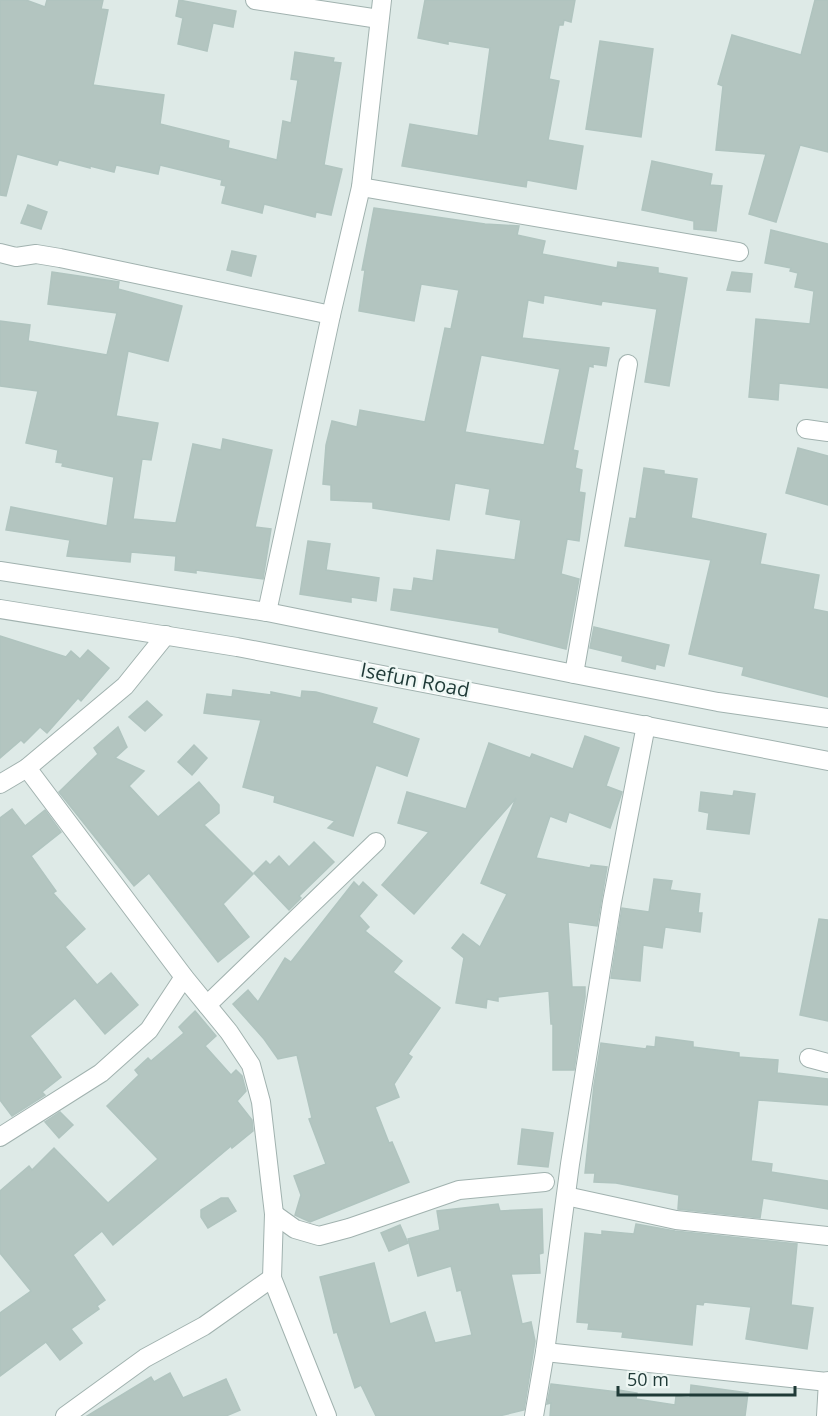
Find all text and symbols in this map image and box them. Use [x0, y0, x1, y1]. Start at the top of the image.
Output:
street label: Isefun Road [358, 656, 472, 703]
scale bar [618, 1359, 795, 1397]
text: 50 m [627, 1367, 669, 1391]

